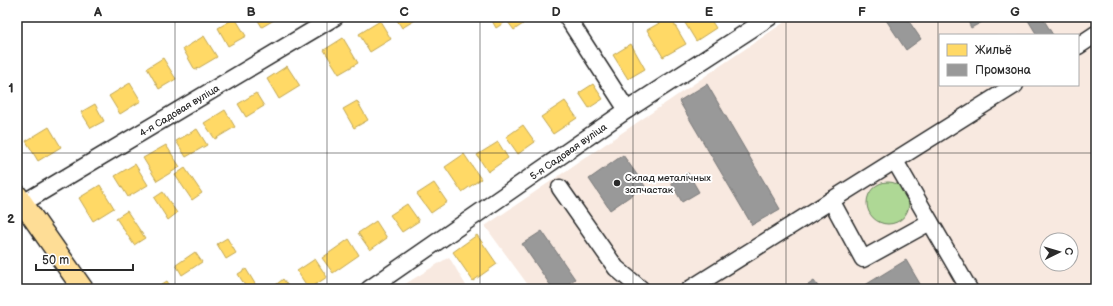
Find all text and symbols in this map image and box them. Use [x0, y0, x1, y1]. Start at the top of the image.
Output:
text: A [93, 4, 102, 20]
text: B [246, 4, 256, 20]
text: C [399, 4, 409, 20]
text: D [551, 4, 561, 20]
text: E [705, 4, 714, 20]
text: F [858, 4, 866, 20]
text: G [1010, 4, 1020, 20]
legend [939, 34, 1079, 86]
text: Жильё [975, 43, 1012, 58]
text: Промзона [975, 63, 1031, 78]
text: 1 [8, 80, 14, 96]
street label: 4-я Садовая вуліца [137, 82, 222, 139]
street label: 5-я Садовая вуліца [528, 121, 609, 183]
place label: Склад металічных запчастак [625, 172, 711, 196]
marker: Склад металічных запчастак [612, 178, 622, 188]
text: 2 [7, 211, 15, 227]
north arrow [1039, 232, 1079, 272]
scale bar [36, 246, 133, 272]
text: С [1062, 247, 1075, 256]
text: 50 m [42, 253, 69, 268]

